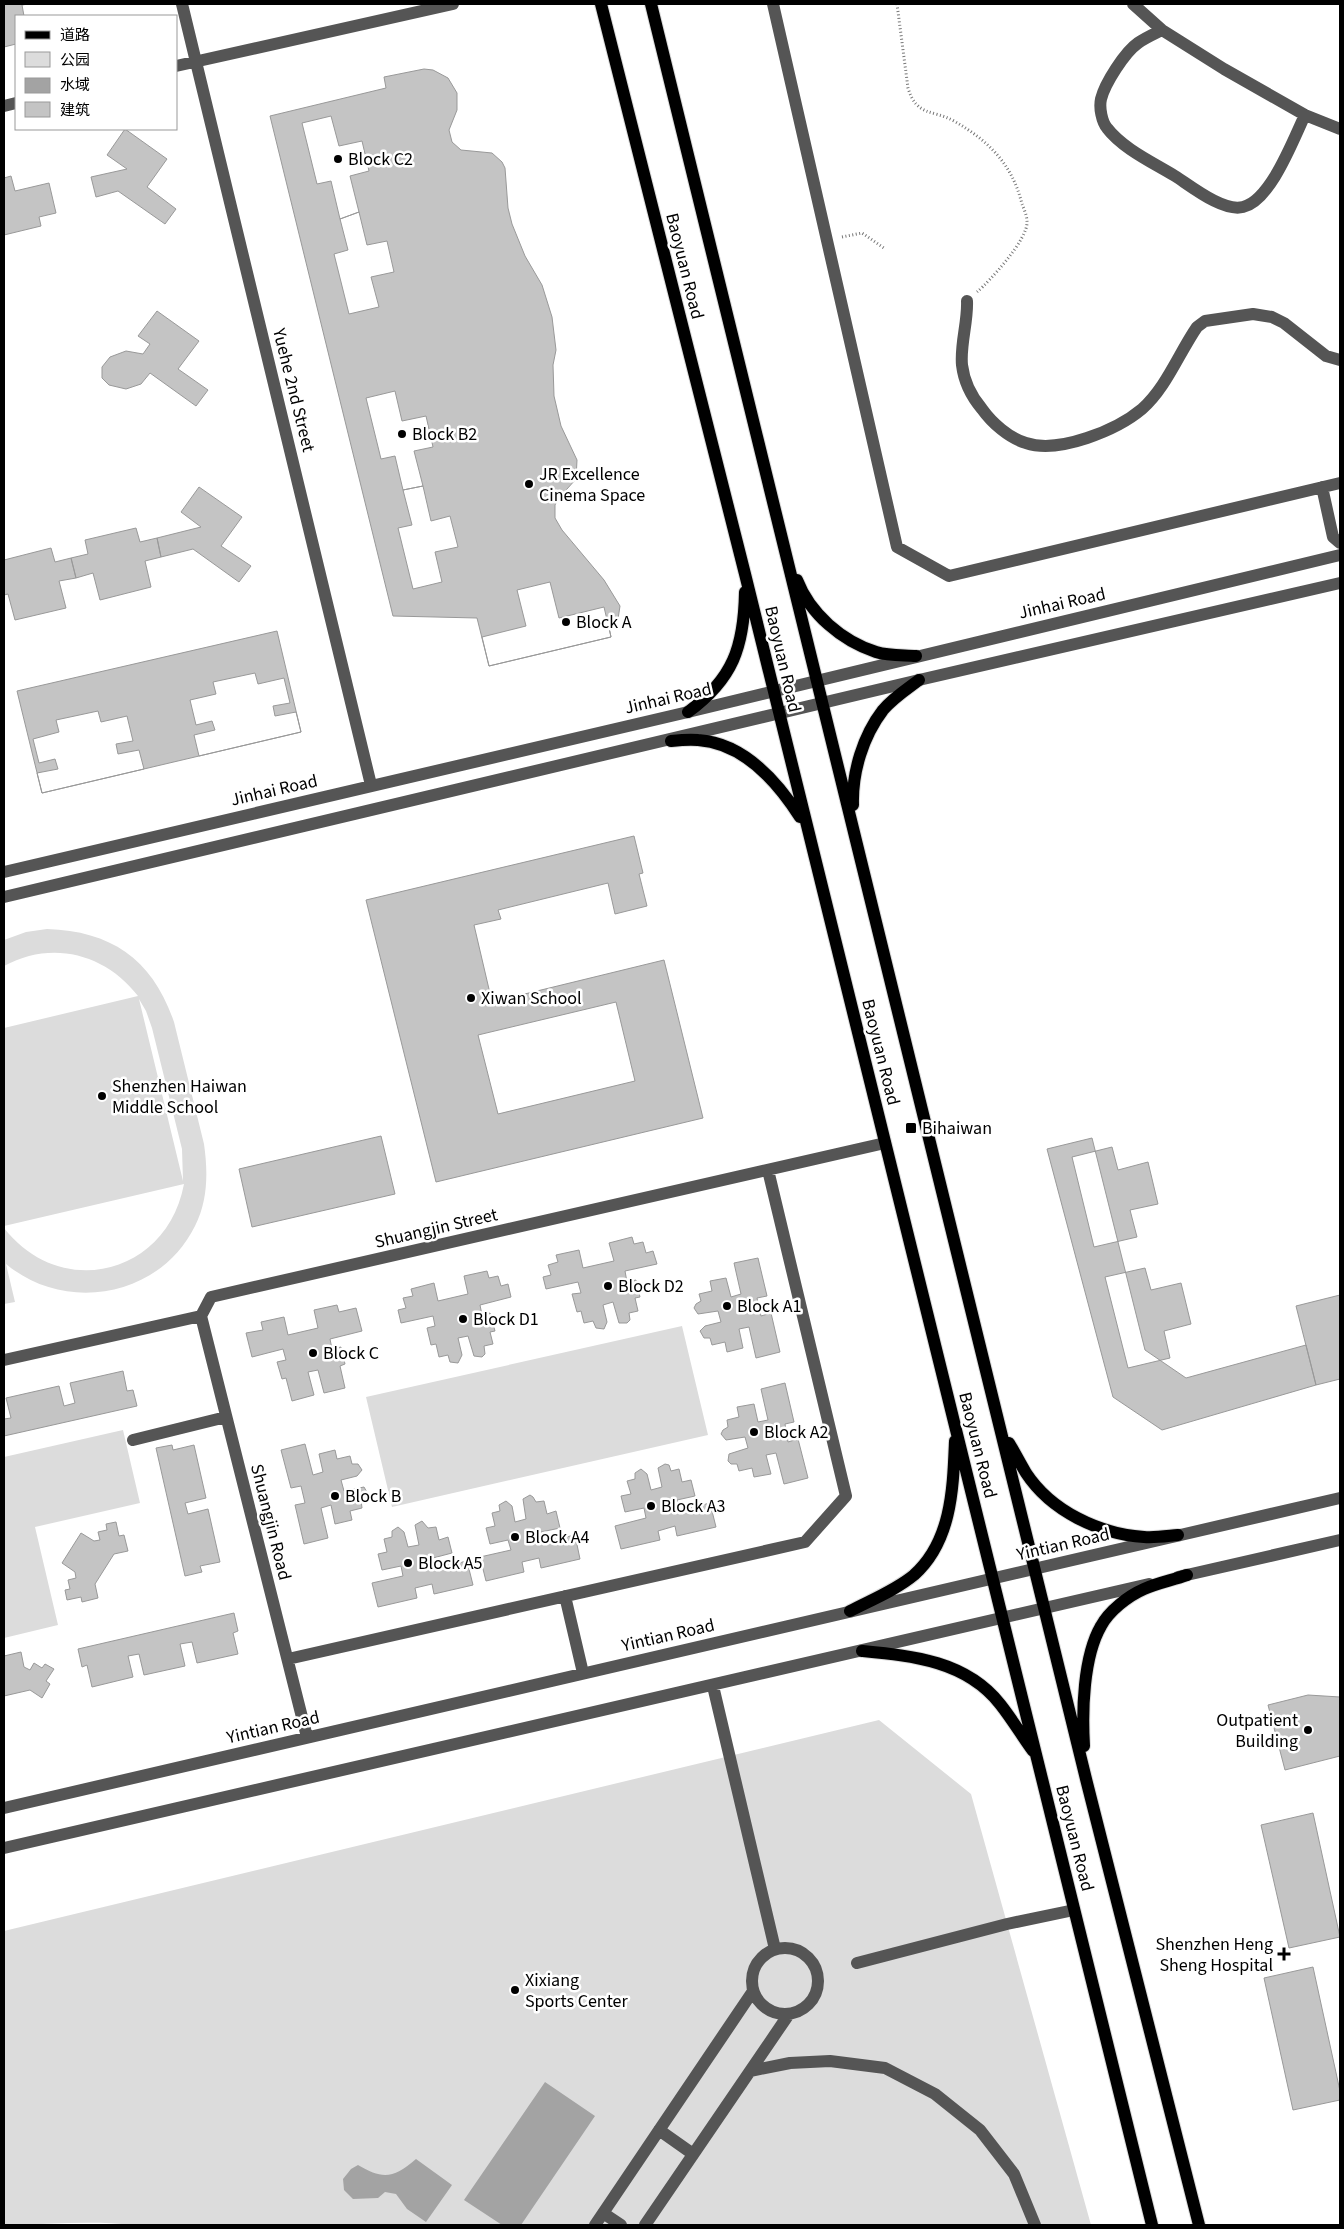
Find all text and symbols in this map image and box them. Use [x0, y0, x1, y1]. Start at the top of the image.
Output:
legend [15, 15, 178, 130]
text: 道路 [60, 25, 90, 46]
text: 公园 [60, 50, 90, 71]
text: 水域 [60, 75, 90, 96]
text: 建筑 [60, 100, 90, 121]
place label: Block C2 [348, 147, 413, 172]
marker: Block C2 [332, 153, 344, 165]
street label: Baoyuan Road [659, 210, 710, 322]
street label: Yuehe 2nd Street [266, 325, 321, 455]
place label: Block B2 [412, 422, 477, 447]
marker: Block B2 [396, 428, 408, 440]
place label: JR Excellence Cinema Space [539, 462, 645, 508]
marker: JR Excellence Cinema Space [523, 478, 535, 490]
street label: Jinhai Road [1016, 581, 1108, 626]
street label: Baoyuan Road [758, 603, 807, 715]
place label: Block A [576, 610, 632, 635]
marker: Block A [560, 616, 572, 628]
street label: Jinhai Road [622, 676, 714, 721]
street label: Jinhai Road [228, 768, 320, 813]
place label: Xiwan School [481, 986, 582, 1011]
marker: Xiwan School [465, 992, 477, 1004]
street label: Baoyuan Road [855, 996, 906, 1108]
place label: Shenzhen Haiwan Middle School [112, 1074, 247, 1120]
marker: Shenzhen Haiwan Middle School [96, 1090, 108, 1102]
place label: Bihaiwan [922, 1116, 992, 1141]
marker: Bihaiwan [904, 1121, 918, 1135]
street label: Shuangjin Street [372, 1202, 500, 1255]
place label: Block D2 [618, 1274, 684, 1299]
marker: Block D2 [602, 1280, 614, 1292]
place label: Block A1 [737, 1294, 801, 1319]
marker: Block A1 [721, 1300, 733, 1312]
place label: Block D1 [473, 1307, 539, 1332]
marker: Block D1 [457, 1313, 469, 1325]
place label: Block C [323, 1341, 379, 1366]
marker: Block C [307, 1347, 319, 1359]
street label: Baoyuan Road [952, 1389, 1003, 1501]
place label: Block A2 [764, 1420, 828, 1445]
marker: Block A2 [748, 1426, 760, 1438]
street label: Shuangjin Road [244, 1461, 297, 1583]
place label: Block B [345, 1484, 401, 1509]
marker: Block B [329, 1490, 341, 1502]
place label: Block A3 [661, 1494, 725, 1519]
marker: Block A3 [645, 1500, 657, 1512]
street label: Yintian Road [1013, 1522, 1112, 1568]
place label: Block A4 [525, 1525, 589, 1550]
marker: Block A4 [509, 1531, 521, 1543]
place label: Block A5 [418, 1551, 482, 1576]
marker: Block A5 [402, 1557, 414, 1569]
street label: Yintian Road [618, 1613, 717, 1659]
street label: Yintian Road [223, 1705, 322, 1751]
place label: Outpatient Building [1216, 1708, 1298, 1754]
marker: Outpatient Building [1302, 1724, 1314, 1736]
street label: Baoyuan Road [1049, 1782, 1100, 1894]
place label: Shenzhen Heng Sheng Hospital [1155, 1932, 1273, 1978]
marker: Shenzhen Heng Sheng Hospital [1277, 1947, 1291, 1961]
place label: Xixiang Sports Center [525, 1968, 628, 2014]
marker: Xixiang Sports Center [509, 1984, 521, 1996]

